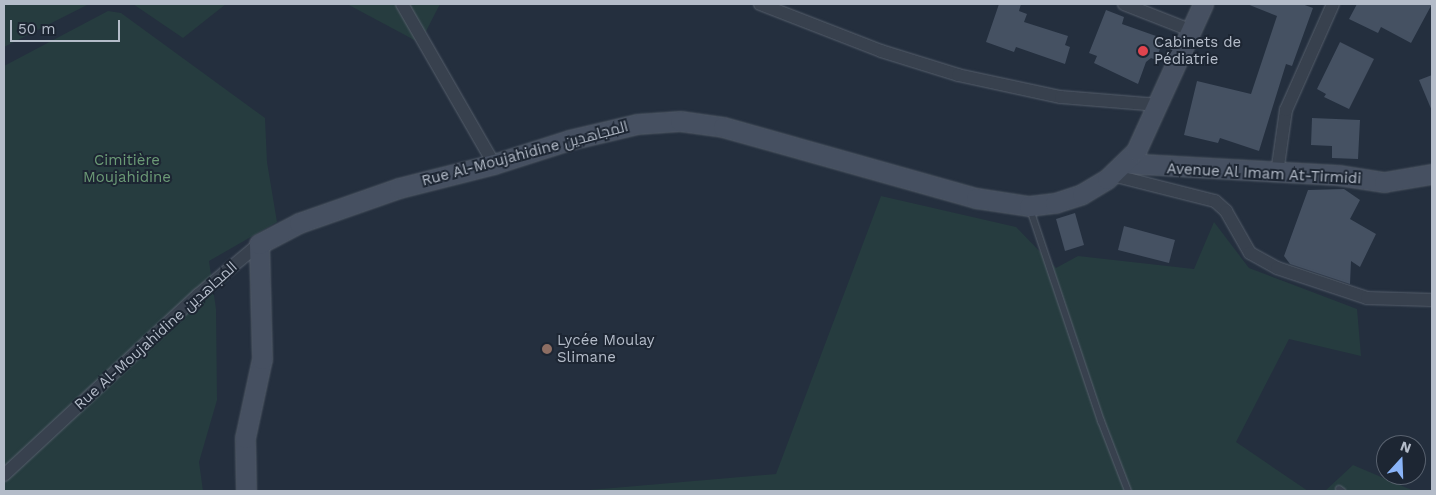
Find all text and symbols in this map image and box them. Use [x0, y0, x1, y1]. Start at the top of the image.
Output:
scale bar [12, 10, 122, 42]
text: 50 m [18, 20, 55, 38]
place label: Cabinets de Pédiatrie [1154, 33, 1241, 68]
marker: Cabinets de Pédiatrie [1136, 44, 1150, 58]
street label: Rue Al-Moujahidine المجاهدين [419, 118, 631, 190]
park label: Cimitière Moujahidine [83, 151, 171, 186]
street label: Avenue Al Imam At-Tirmidi [1165, 160, 1363, 188]
street label: Rue Al-Moujahidine المجاهدين [71, 258, 241, 414]
place label: Lycée Moulay Slimane [557, 331, 655, 366]
marker: Lycée Moulay Slimane [541, 343, 553, 355]
north arrow [1376, 435, 1426, 485]
text: N [1398, 438, 1413, 456]

